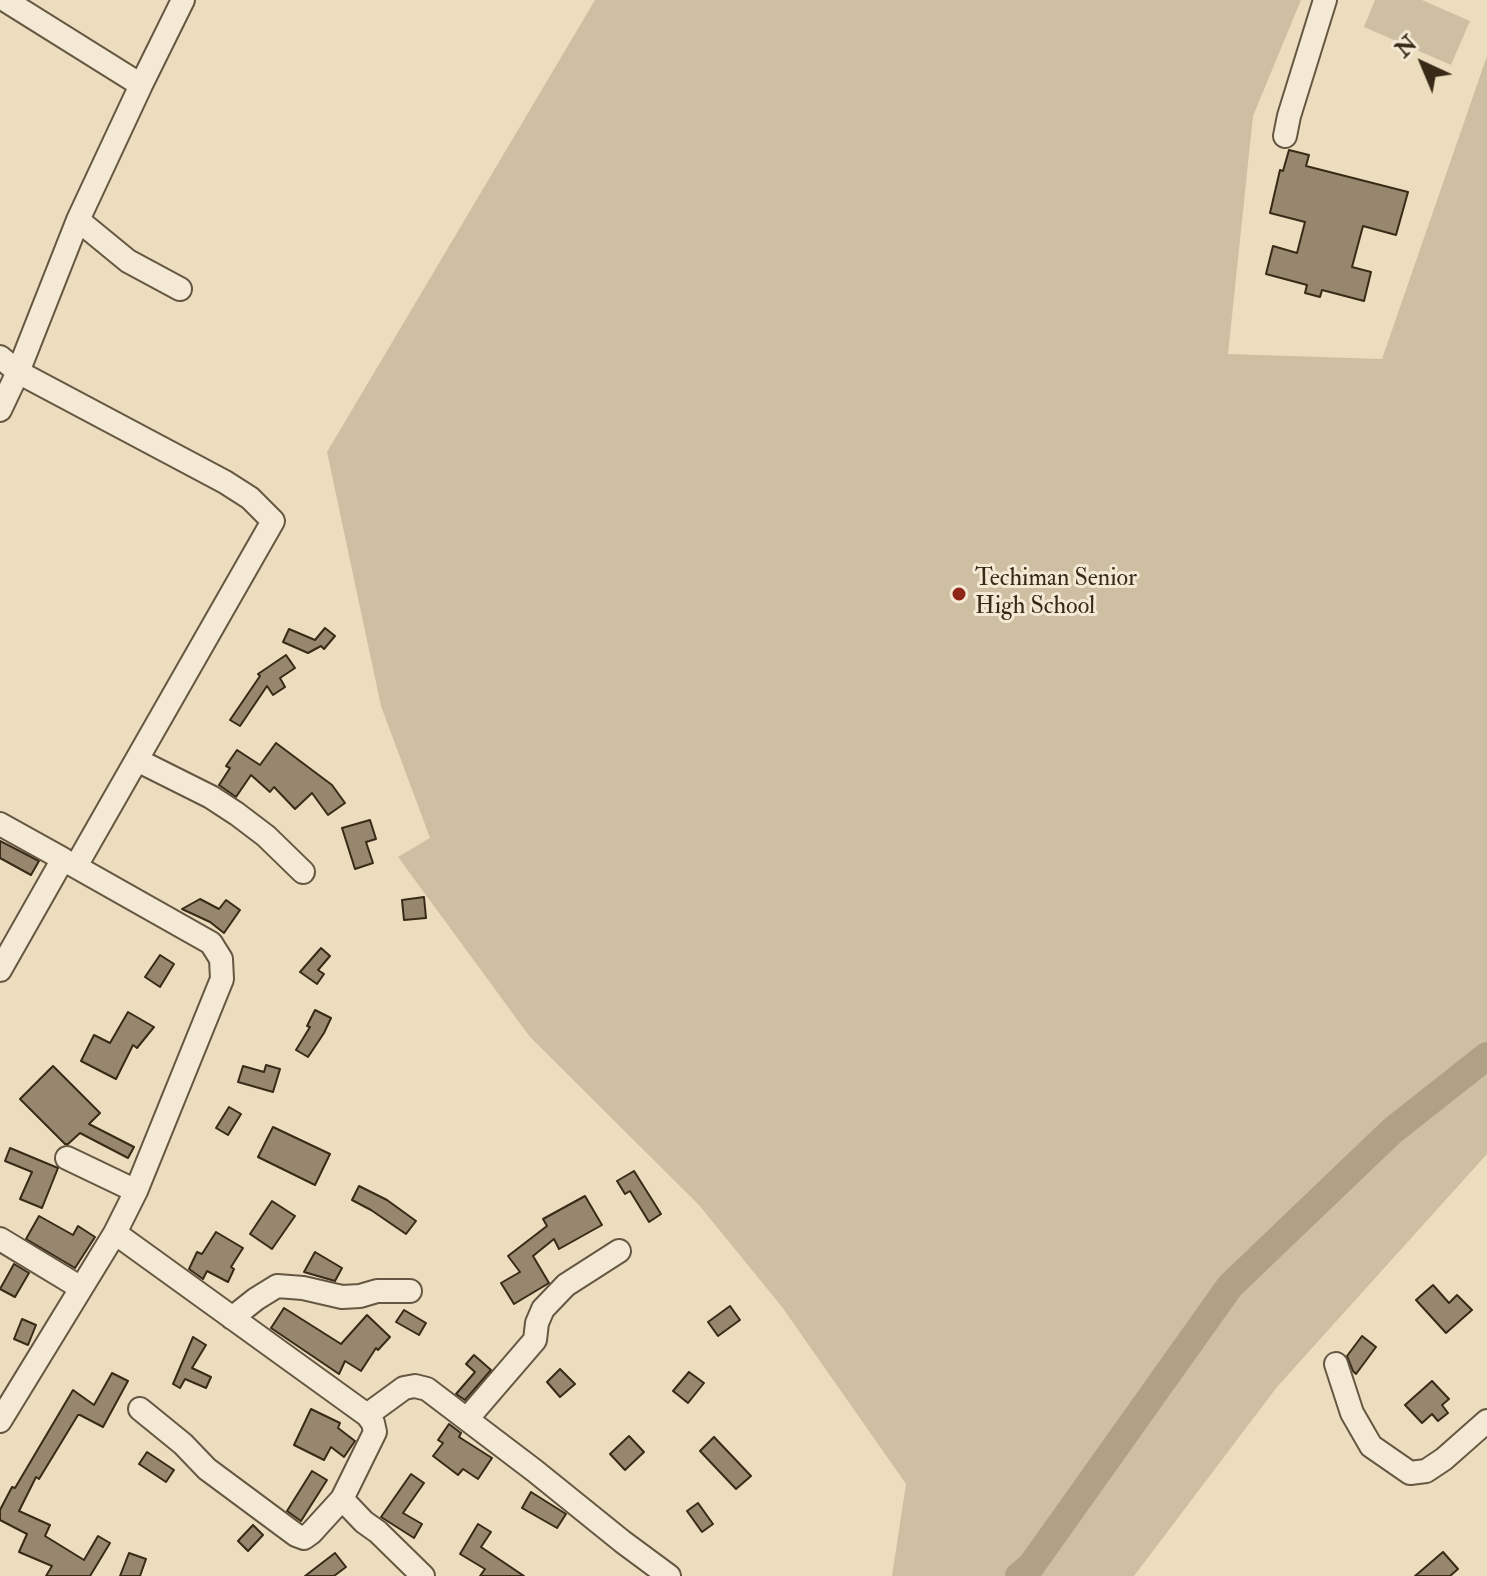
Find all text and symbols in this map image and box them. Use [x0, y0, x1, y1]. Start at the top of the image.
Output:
north arrow [1383, 24, 1463, 104]
text: N [1390, 30, 1423, 64]
place label: Techiman Senior High School [975, 566, 1137, 622]
marker: Techiman Senior High School [950, 585, 968, 603]

